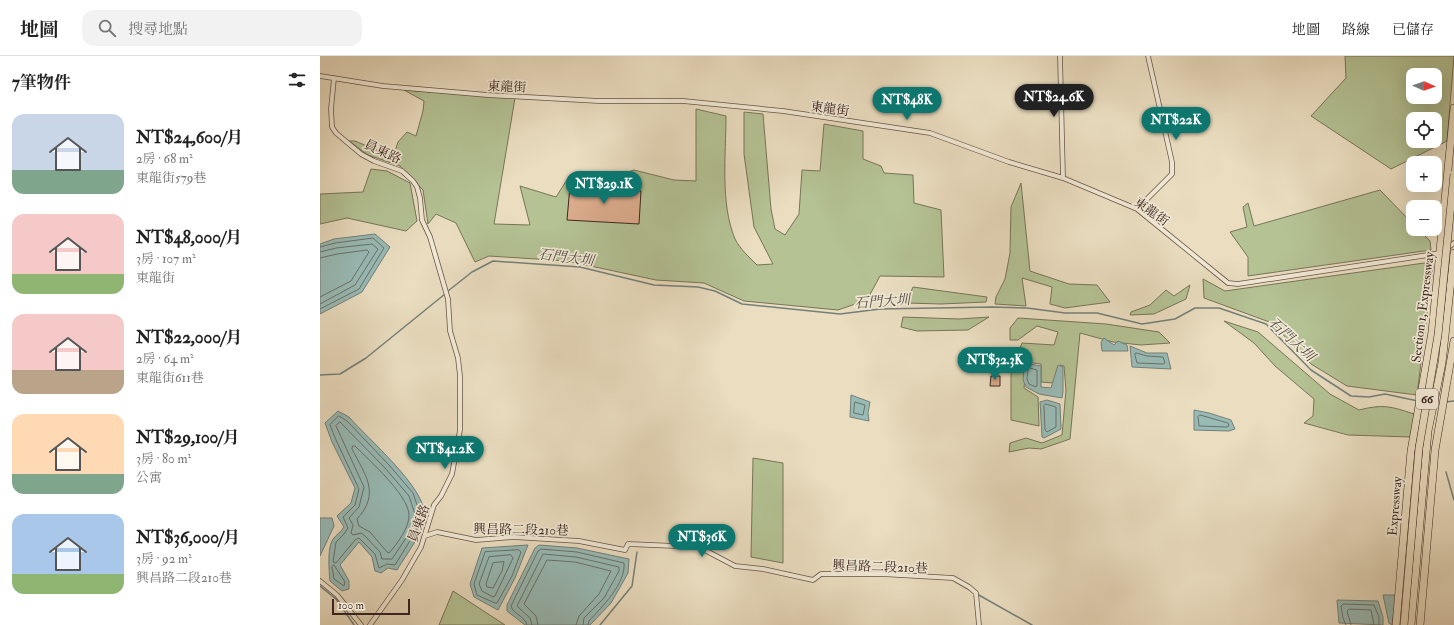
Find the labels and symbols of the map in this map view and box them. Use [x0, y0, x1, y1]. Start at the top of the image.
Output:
north arrow [1406, 68, 1442, 104]
street label: 東龍街 [487, 78, 527, 96]
pin: NT$24.6K [1013, 84, 1095, 118]
pin: NT$48K [874, 87, 940, 121]
street label: 東龍街 [809, 98, 850, 120]
pin: NT$22K [1143, 107, 1209, 141]
street label: 員東路 [362, 136, 404, 167]
pin: NT$29.1K [563, 171, 645, 205]
street label: 東龍街 [1131, 194, 1172, 230]
water label: 石門大圳 [537, 246, 597, 270]
street label: Section 1, Expressway [1408, 251, 1439, 363]
water label: 石門大圳 [854, 291, 913, 312]
water label: 石門大圳 [1265, 314, 1319, 366]
pin: NT$32.3K [954, 347, 1036, 381]
road number: 66 [1416, 389, 1438, 409]
pin: NT$41.2K [404, 436, 486, 470]
street label: Expressway [1384, 475, 1407, 537]
street label: 員東路 [405, 502, 433, 544]
street label: 興昌路二段210巷 [473, 521, 569, 539]
pin: NT$36K [669, 524, 735, 558]
street label: 興昌路二段210巷 [832, 557, 928, 577]
scale bar [332, 597, 410, 616]

